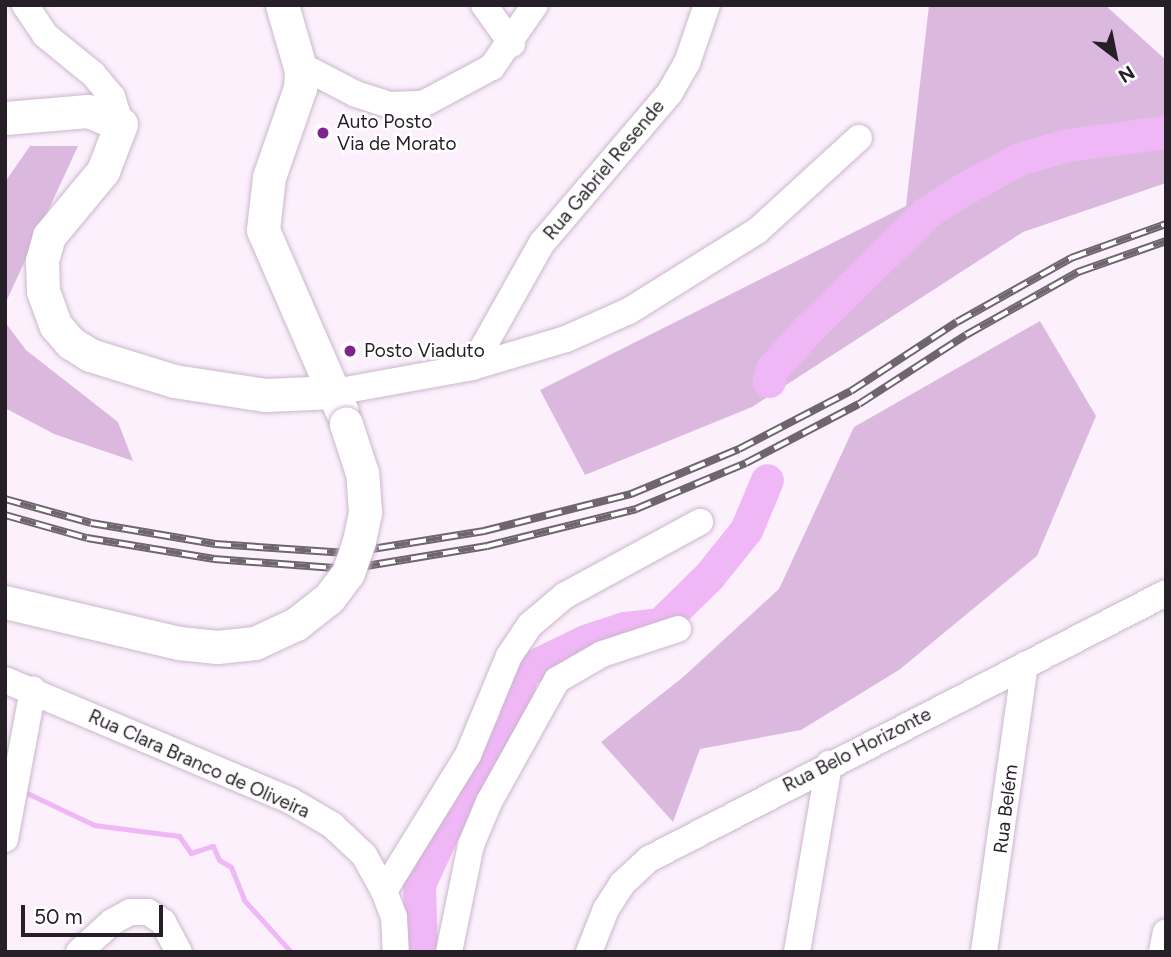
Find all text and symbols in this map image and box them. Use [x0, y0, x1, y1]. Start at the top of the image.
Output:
north arrow [1080, 21, 1150, 91]
text: N [1114, 61, 1139, 88]
street label: Rua Gabriel Resende [539, 95, 669, 245]
place label: Auto Posto Via de Morato [337, 111, 457, 155]
marker: Auto Posto Via de Morato [315, 125, 331, 141]
place label: Posto Viaduto [364, 340, 485, 362]
marker: Posto Viaduto [342, 343, 358, 359]
street label: Rua Belo Horizonte [779, 703, 935, 797]
street label: Rua Clara Branco de Oliveira [85, 705, 313, 823]
street label: Rua Belém [989, 763, 1023, 855]
scale bar [24, 890, 166, 934]
text: 50 m [34, 904, 83, 929]

